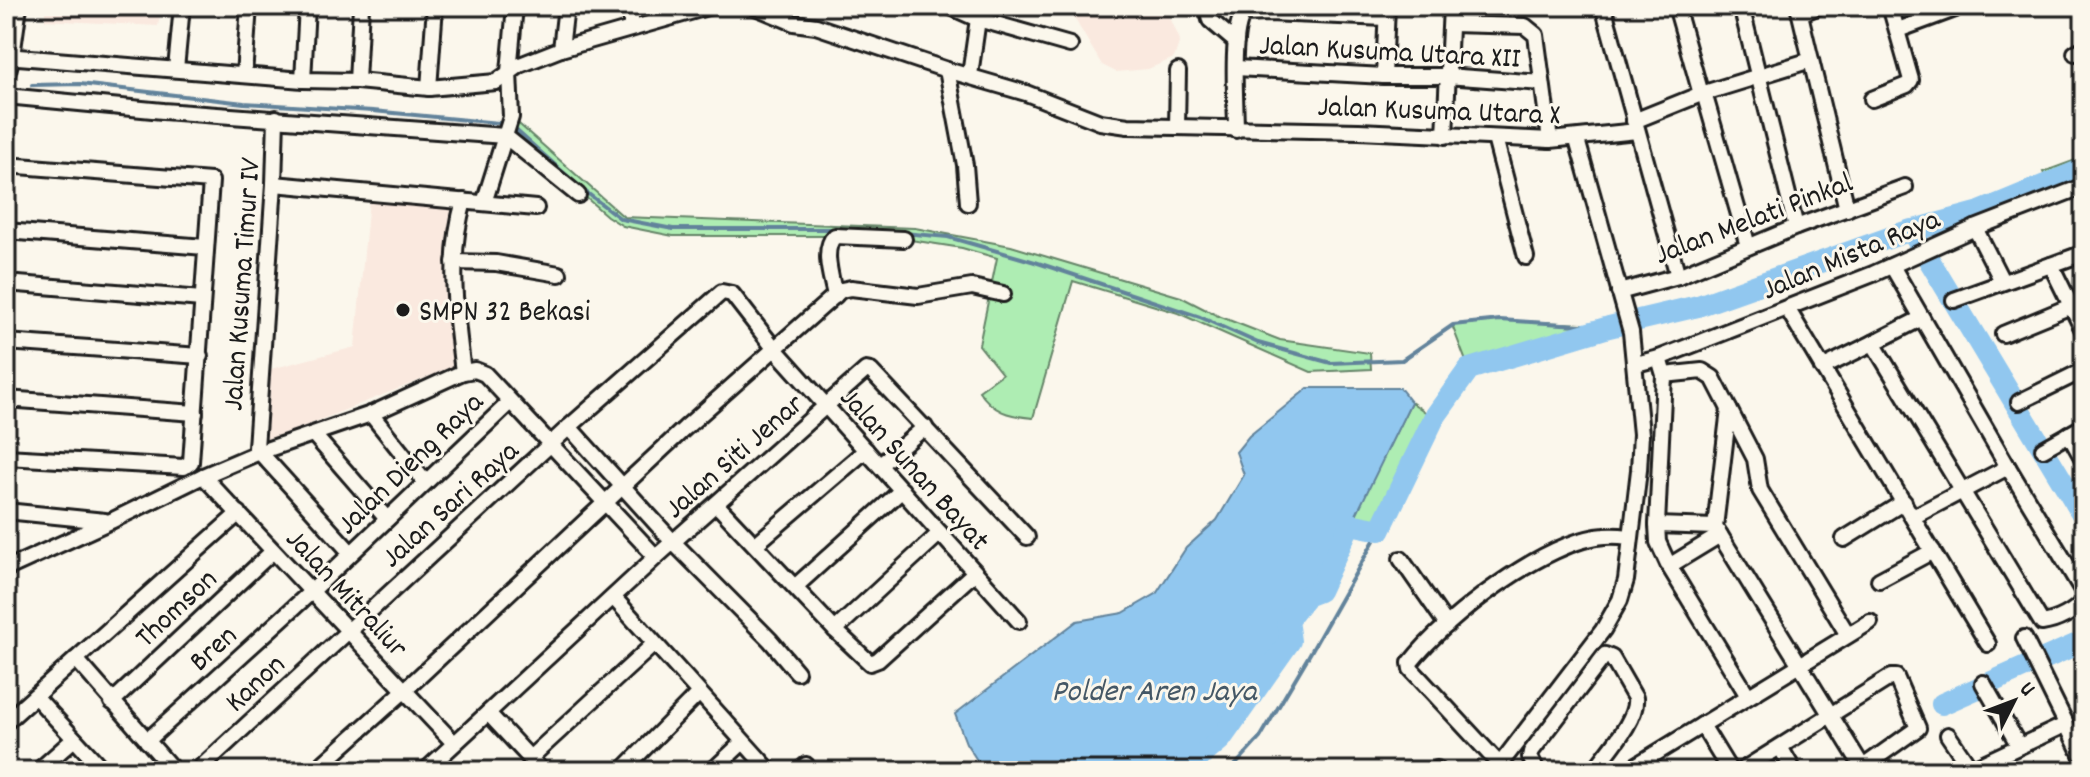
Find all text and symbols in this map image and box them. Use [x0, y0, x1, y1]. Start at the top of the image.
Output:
street label: Jalan Kusuma Utara XII [1258, 26, 1522, 83]
street label: Jalan Kusuma Utara X [1317, 88, 1561, 139]
street label: Jalan Kusuma Timur IV [214, 156, 275, 412]
street label: Jalan Melati Pinkal [1649, 164, 1860, 279]
street label: Jalan Mista Raya [1756, 200, 1948, 314]
place label: SMPN 32 Bekasi [419, 293, 590, 336]
marker: SMPN 32 Bekasi [394, 301, 412, 319]
street label: Jalan Sunan Bayat [827, 380, 998, 562]
street label: Jalan Dieng Raya [329, 383, 496, 547]
street label: Jalan Siti Jenar [657, 386, 815, 531]
street label: Jalan Sari Raya [373, 432, 531, 580]
street label: Jalan Mitraliur [273, 521, 416, 669]
street label: Thomson [127, 561, 229, 660]
street label: Bren [181, 617, 249, 684]
street label: Kanon [217, 646, 297, 725]
north arrow [1974, 661, 2054, 741]
water label: Polder Aren Jaya [1052, 671, 1258, 717]
text: U [2011, 676, 2041, 704]

